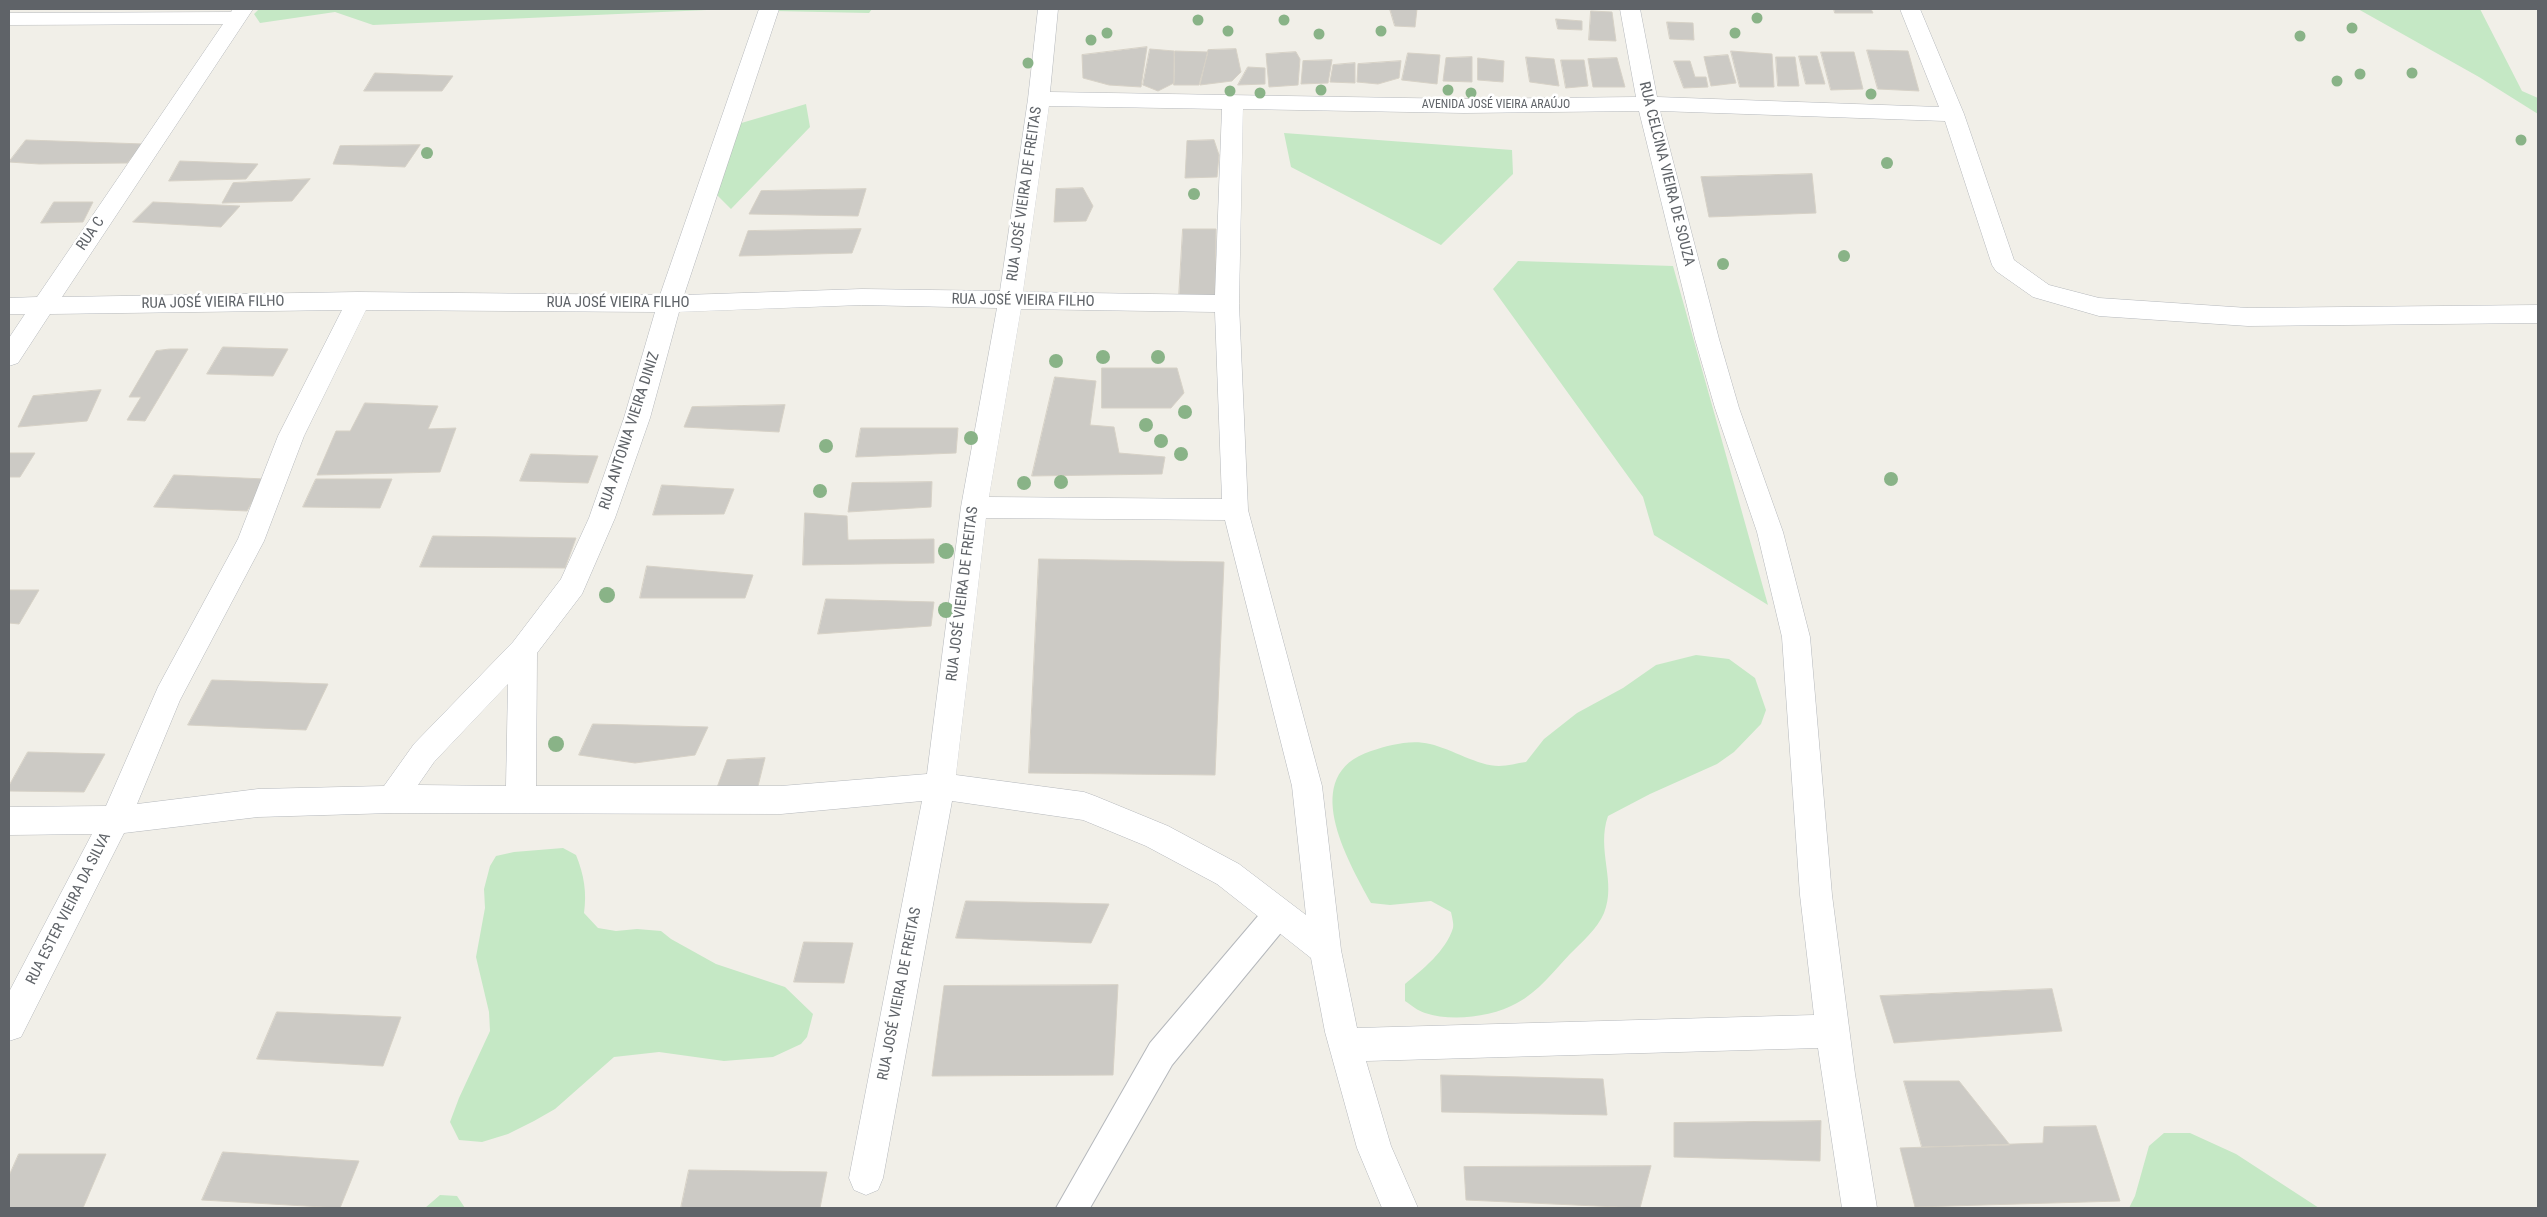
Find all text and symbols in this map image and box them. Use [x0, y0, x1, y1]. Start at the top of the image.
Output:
street label: RUA CELCINA VIEIRA DE SOUZA [1634, 80, 1698, 268]
street label: AVENIDA JOSÉ VIEIRA ARAÚJO [1422, 98, 1570, 112]
street label: RUA JOSÉ VIEIRA DE FREITAS [1004, 106, 1046, 282]
street label: RUA C [73, 214, 109, 254]
street label: RUA JOSÉ VIEIRA FILHO [951, 291, 1095, 311]
street label: RUA JOSÉ VIEIRA FILHO [141, 293, 285, 313]
street label: RUA JOSÉ VIEIRA FILHO [546, 294, 690, 312]
street label: RUA ANTONIA VIEIRA DINIZ [596, 350, 664, 512]
street label: RUA JOSÉ VIEIRA DE FREITAS [943, 506, 983, 682]
street label: RUA ESTER VIEIRA DA SILVA [23, 830, 115, 988]
street label: RUA JOSÉ VIEIRA DE FREITAS [874, 906, 926, 1082]

